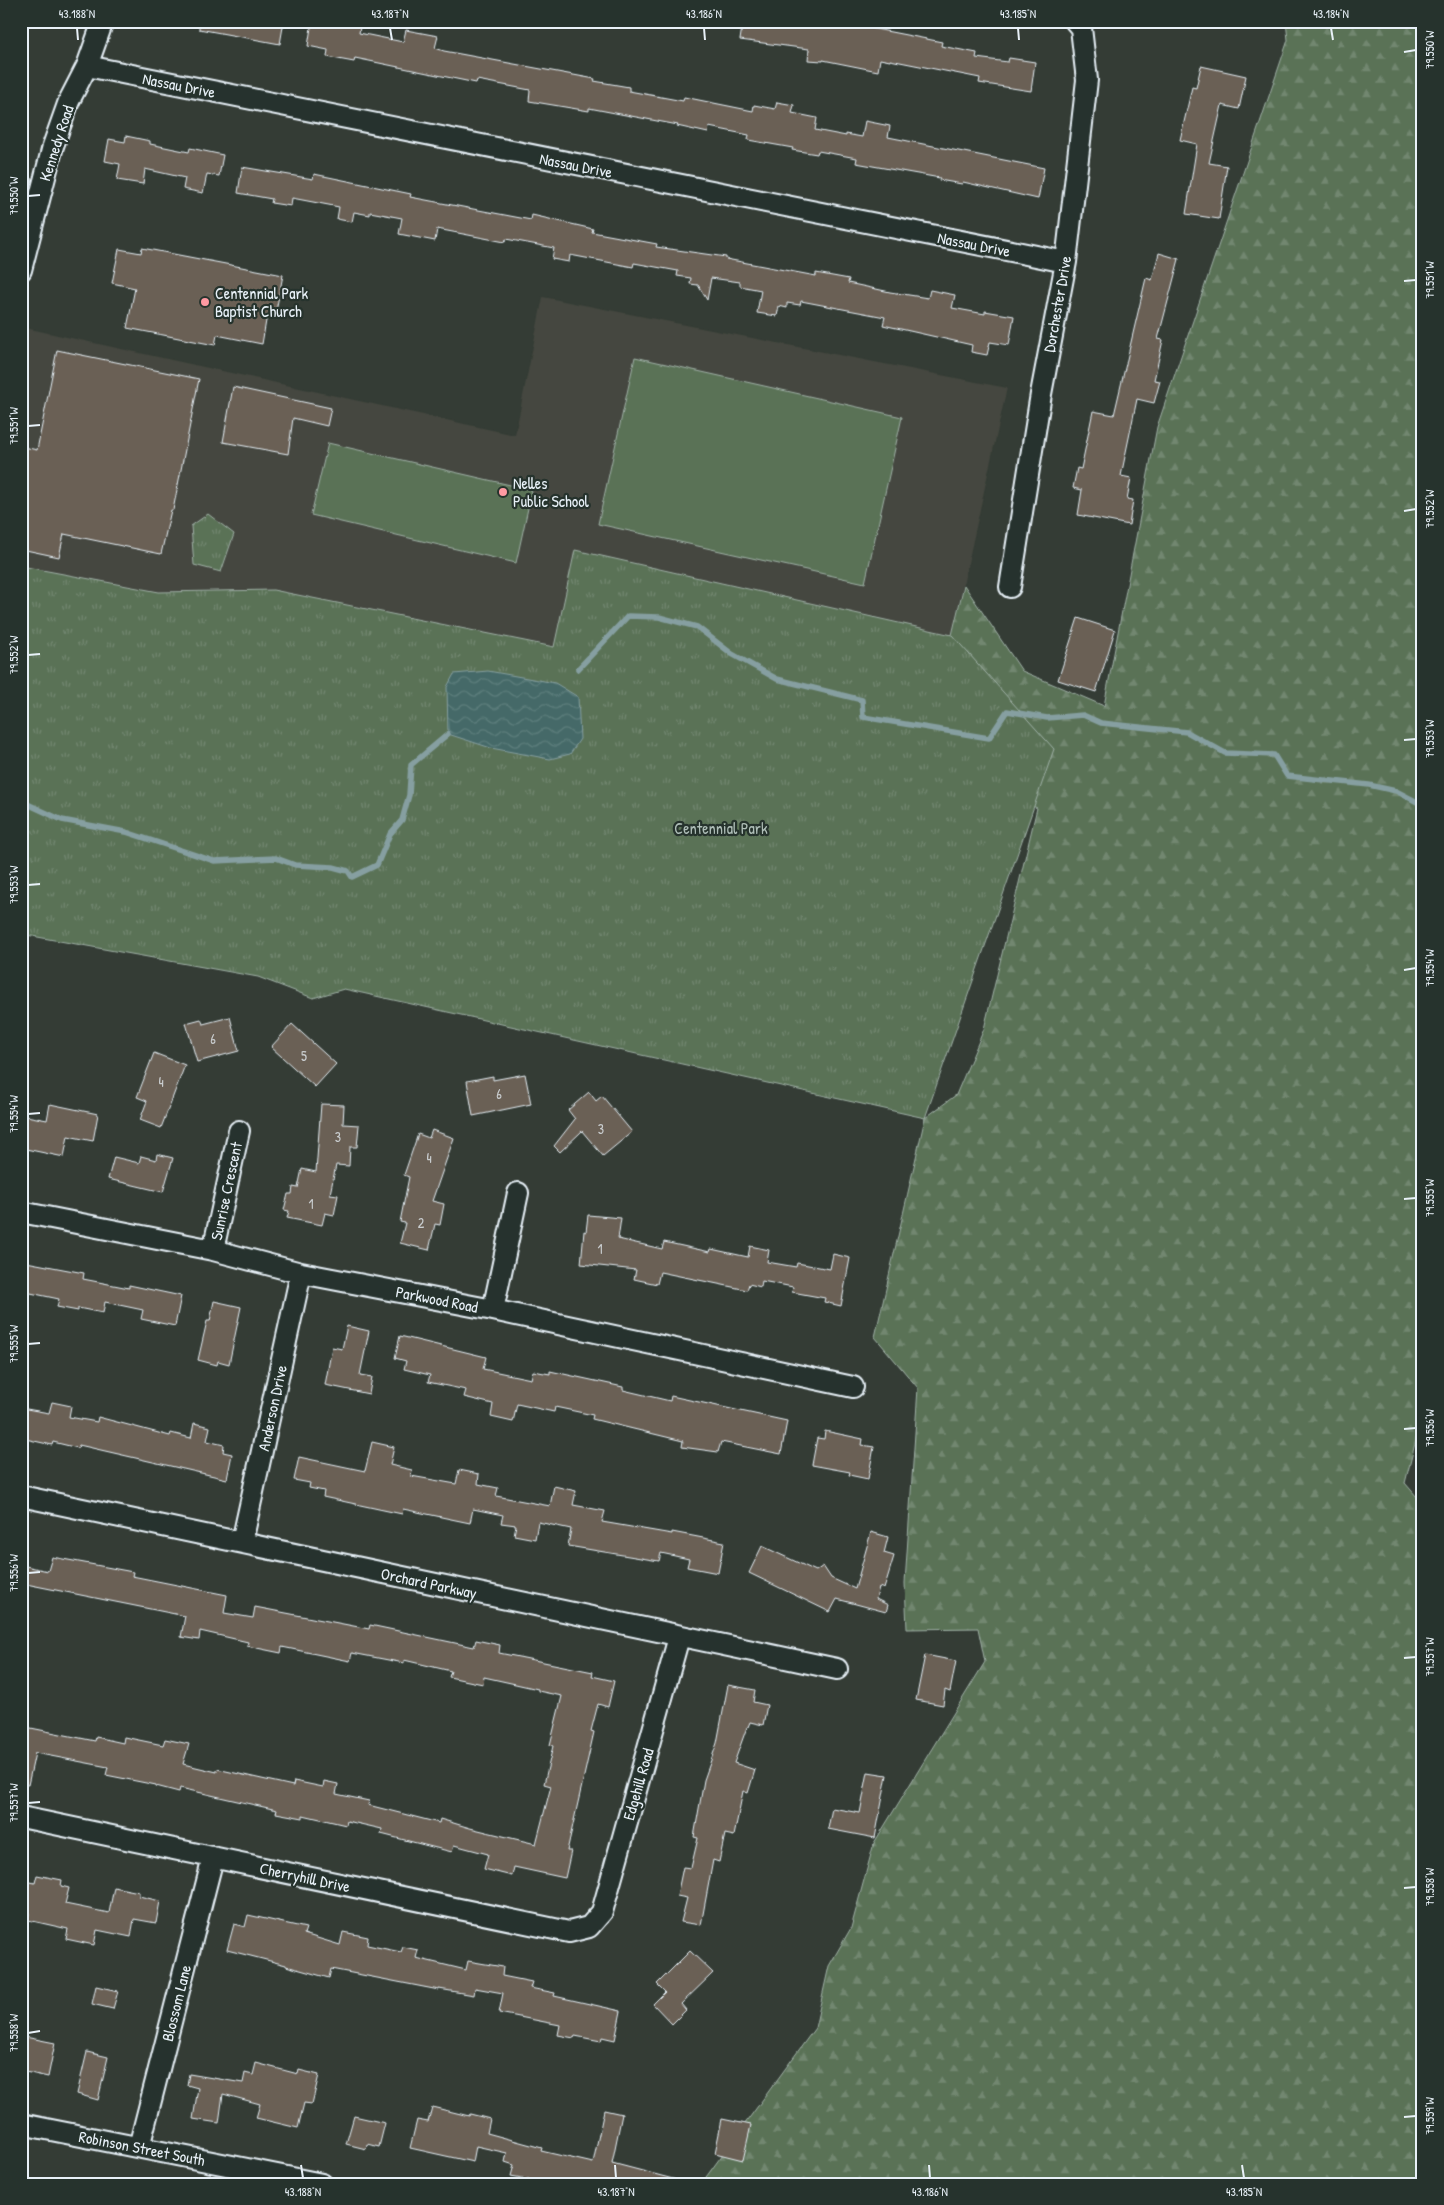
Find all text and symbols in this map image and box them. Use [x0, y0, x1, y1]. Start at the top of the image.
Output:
text: 43.188°N [59, 5, 95, 22]
text: 43.187°N [371, 5, 409, 22]
text: 43.186°N [686, 5, 722, 22]
text: 43.185°N [1000, 5, 1036, 22]
text: 43.184°N [1313, 5, 1349, 22]
text: 79.550°W [1421, 30, 1438, 69]
street label: Nassau Drive [141, 67, 218, 103]
street label: Kennedy Road [33, 102, 79, 184]
street label: Nassau Drive [538, 147, 615, 183]
text: 79.550°W [5, 176, 22, 215]
street label: Nassau Drive [936, 226, 1013, 262]
street label: Dorchester Drive [1038, 253, 1076, 354]
text: 79.551°W [1421, 261, 1438, 299]
place label: Centennial Park Baptist Church [215, 282, 309, 322]
marker: Centennial Park Baptist Church [199, 296, 211, 308]
text: 79.551°W [5, 407, 22, 445]
place label: Nelles Public School [513, 472, 590, 512]
marker: Nelles Public School [497, 486, 509, 498]
text: 79.552°W [1421, 489, 1438, 528]
text: 79.552°W [5, 635, 22, 674]
text: 79.553°W [1421, 719, 1438, 758]
park label: Centennial Park [674, 817, 768, 839]
text: 79.553°W [5, 865, 22, 904]
text: 79.554°W [1421, 949, 1438, 987]
house number: 6 [210, 1029, 216, 1048]
house number: 5 [301, 1046, 307, 1065]
house number: 4 [158, 1072, 164, 1091]
house number: 6 [496, 1084, 502, 1103]
text: 79.554°W [5, 1095, 22, 1133]
house number: 3 [598, 1119, 604, 1138]
house number: 3 [335, 1127, 341, 1146]
street label: Sunrise Crescent [205, 1139, 247, 1242]
house number: 4 [426, 1148, 432, 1167]
text: 79.555°W [1421, 1178, 1438, 1217]
house number: 1 [308, 1194, 314, 1213]
house number: 2 [418, 1213, 425, 1232]
house number: 1 [597, 1239, 603, 1258]
street label: Parkwood Road [394, 1280, 480, 1318]
text: 79.555°W [5, 1324, 22, 1363]
street label: Anderson Drive [252, 1362, 292, 1453]
text: 79.556°W [1421, 1408, 1438, 1447]
text: 79.556°W [5, 1553, 22, 1592]
street label: Orchard Parkway [379, 1562, 479, 1604]
text: 79.557°W [1421, 1637, 1438, 1677]
street label: Edgehill Road [617, 1745, 659, 1823]
text: 79.557°W [5, 1783, 22, 1823]
street label: Cherryhill Drive [258, 1857, 353, 1897]
text: 79.558°W [1421, 1867, 1438, 1906]
street label: Blossom Lane [156, 1962, 196, 2043]
text: 79.558°W [5, 2013, 22, 2052]
text: 79.559°W [1421, 2097, 1438, 2135]
street label: Robinson Street South [77, 2125, 207, 2171]
text: 43.188°N [285, 2183, 321, 2200]
text: 43.187°N [597, 2183, 635, 2200]
text: 43.186°N [912, 2183, 948, 2200]
text: 43.185°N [1226, 2183, 1262, 2200]

